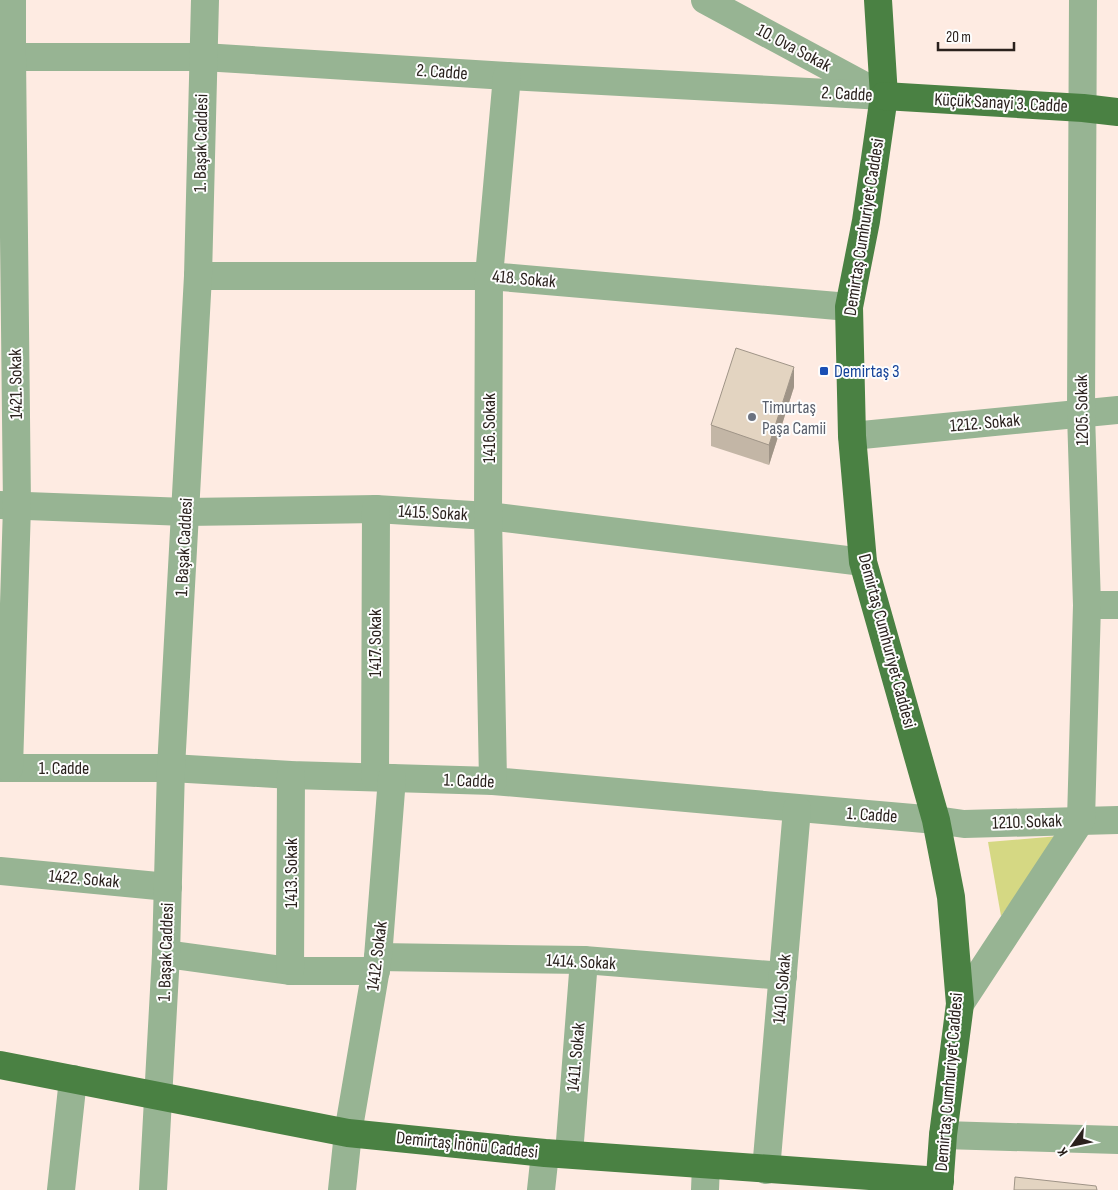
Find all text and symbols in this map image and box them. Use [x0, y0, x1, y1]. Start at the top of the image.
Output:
street label: 10. Ova Sokak [753, 20, 835, 76]
scale bar [938, 20, 1014, 52]
text: 20 m [946, 28, 971, 47]
street label: 2. Cadde [416, 60, 468, 84]
street label: 2. Cadde [821, 82, 873, 106]
street label: Küçük Sanayi 3. Cadde [934, 89, 1068, 117]
street label: 1. Başak Caddesi [190, 94, 212, 192]
street label: Demirtaş Cumhuriyet Caddesi [840, 137, 888, 317]
street label: 418. Sokak [491, 266, 557, 292]
street label: 1421. Sokak [5, 349, 27, 419]
place label: Demirtaş 3 [834, 361, 900, 382]
marker: Demirtaş 3 [818, 365, 830, 377]
street label: 1205. Sokak [1071, 374, 1093, 446]
street label: 1416. Sokak [479, 393, 500, 463]
place label: Timurtaş Paşa Camii [762, 397, 826, 439]
street label: 1212. Sokak [949, 409, 1021, 437]
marker: Timurtaş Paşa Camii [746, 411, 758, 423]
street label: 1. Başak Caddesi [171, 497, 197, 597]
street label: 1415. Sokak [398, 501, 468, 525]
street label: Demirtaş Cumhuriyet Caddesi [854, 552, 920, 730]
street label: 1417. Sokak [365, 609, 386, 677]
street label: 1. Cadde [39, 758, 89, 779]
street label: 1. Cadde [443, 770, 495, 792]
street label: 1. Cadde [846, 803, 898, 827]
street label: 1210. Sokak [992, 810, 1062, 834]
street label: 1413. Sokak [281, 838, 302, 908]
street label: 1422. Sokak [48, 865, 120, 893]
street label: 1. Başak Caddesi [154, 902, 178, 1002]
street label: 1412. Sokak [362, 920, 392, 992]
street label: 1414. Sokak [546, 950, 617, 974]
street label: 1410. Sokak [768, 953, 796, 1025]
street label: Demirtaş Cumhuriyet Caddesi [931, 992, 967, 1172]
street label: 1411. Sokak [563, 1022, 589, 1092]
north arrow [1048, 1120, 1098, 1170]
street label: Demirtaş İnönü Caddesi [395, 1127, 539, 1163]
text: K [1053, 1144, 1072, 1159]

